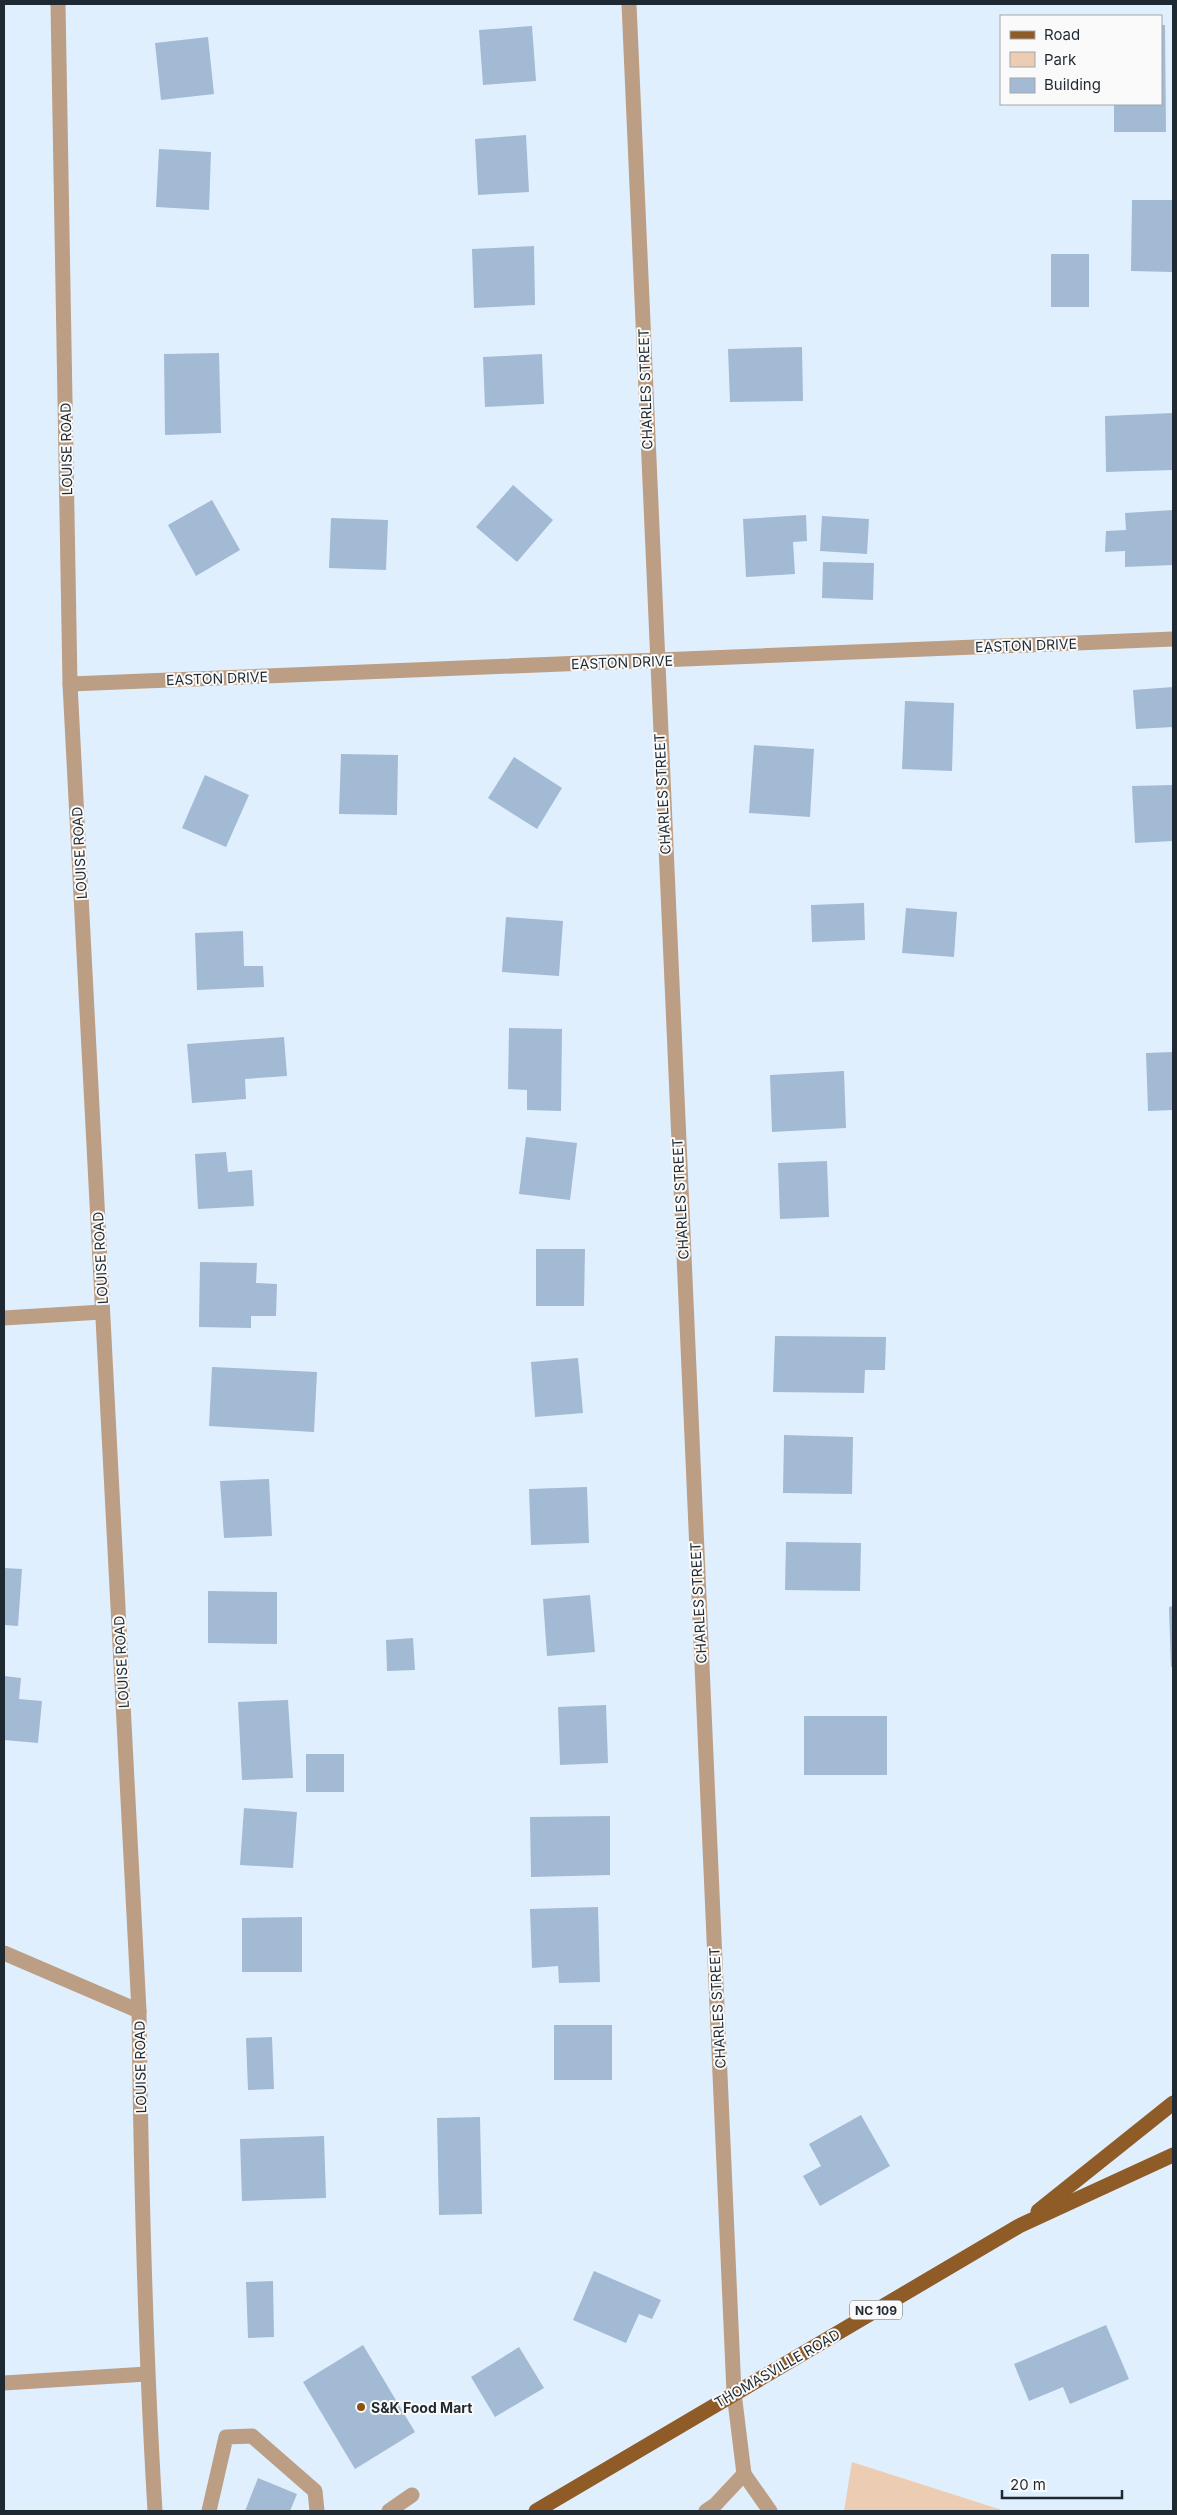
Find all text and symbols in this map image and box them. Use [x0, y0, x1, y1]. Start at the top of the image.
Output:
legend [1000, 15, 1162, 105]
text: Road [1044, 25, 1080, 44]
text: Park [1044, 50, 1077, 69]
text: Building [1044, 75, 1101, 94]
street label: CHARLES STREET [634, 328, 656, 450]
street label: LOUISE ROAD [57, 402, 75, 496]
street label: EASTON DRIVE [975, 635, 1077, 655]
street label: EASTON DRIVE [571, 652, 673, 672]
street label: EASTON DRIVE [166, 668, 268, 688]
street label: CHARLES STREET [650, 733, 674, 855]
street label: LOUISE ROAD [68, 806, 90, 900]
street label: CHARLES STREET [668, 1138, 692, 1260]
street label: LOUISE ROAD [89, 1211, 111, 1305]
street label: CHARLES STREET [686, 1542, 710, 1664]
street label: LOUISE ROAD [110, 1615, 132, 1709]
street label: CHARLES STREET [705, 1947, 729, 2069]
street label: LOUISE ROAD [131, 2020, 149, 2114]
road number: NC 109 [850, 2300, 902, 2320]
street label: THOMASVILLE ROAD [711, 2325, 843, 2411]
place label: S&K Food Mart [371, 2399, 472, 2416]
marker: S&K Food Mart [355, 2401, 367, 2413]
scale bar [1002, 2468, 1122, 2500]
text: 20 m [1010, 2475, 1046, 2494]

